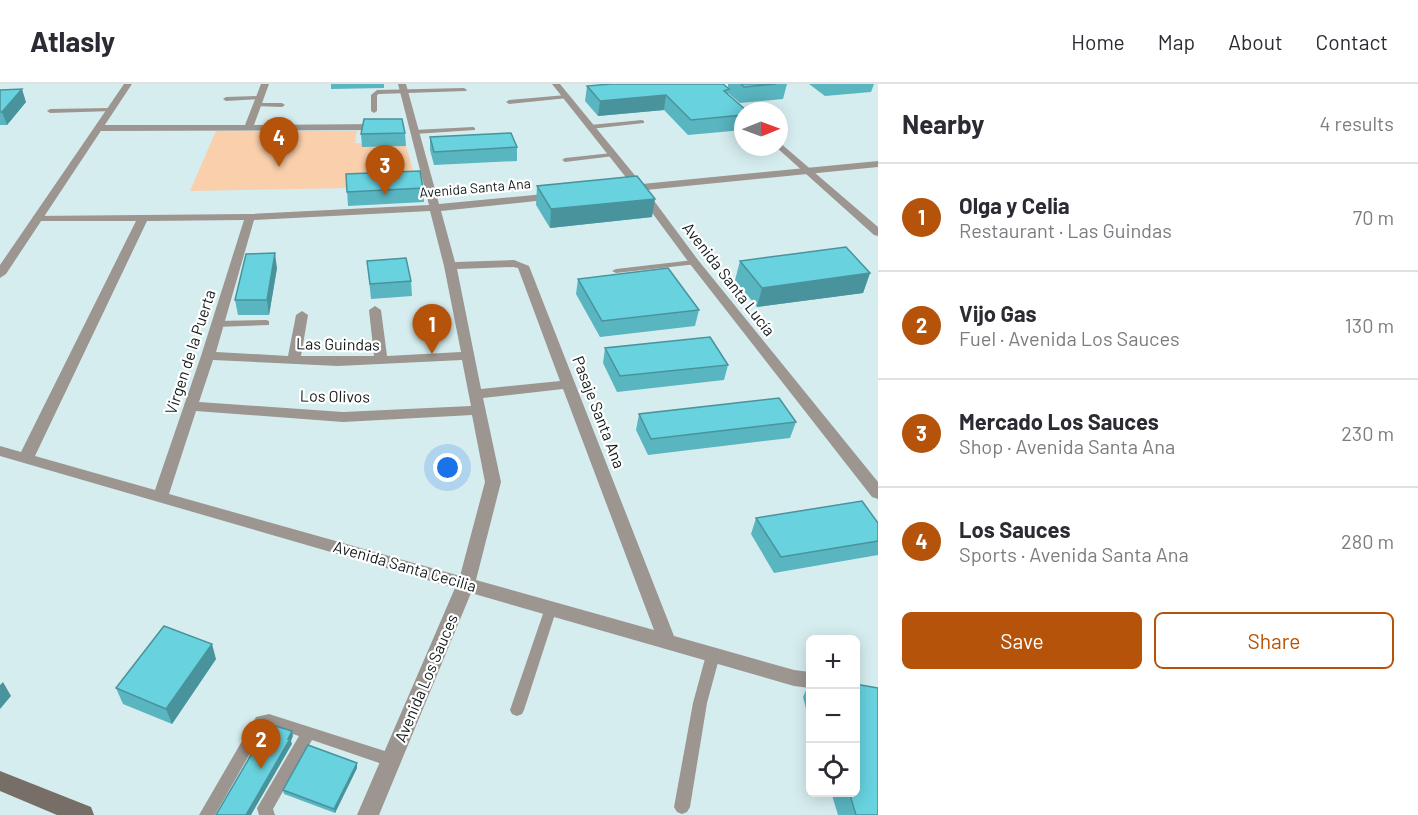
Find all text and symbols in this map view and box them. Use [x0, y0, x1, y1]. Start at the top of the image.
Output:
text: Atlasly [30, 24, 115, 58]
text: Home [1071, 29, 1125, 54]
text: Map [1158, 29, 1195, 54]
text: About [1228, 29, 1283, 54]
text: Contact [1316, 29, 1388, 54]
north arrow [734, 102, 788, 156]
text: Nearby [902, 108, 984, 139]
text: 4 results [1319, 111, 1394, 135]
pin: 4 [260, 118, 298, 167]
pin: 3 [366, 146, 404, 195]
street label: Avenida Santa Ana [419, 174, 531, 201]
text: Olga y Celia [959, 192, 1070, 218]
text: 1 [918, 205, 925, 229]
text: 70 m [1353, 205, 1394, 229]
street label: Avenida Santa Lucía [679, 218, 780, 339]
text: Restaurant · Las Guindas [959, 218, 1172, 242]
street label: Virgen de la Puerta [160, 287, 219, 417]
text: Vijo Gas [959, 300, 1037, 326]
pin: 1 [412, 304, 452, 354]
text: 2 [916, 313, 927, 337]
text: 130 m [1345, 313, 1394, 337]
text: Fuel · Avenida Los Sauces [959, 326, 1180, 350]
street label: Las Guindas [296, 333, 380, 354]
street label: Pasaje Santa Ana [569, 353, 630, 471]
street label: Los Olivos [300, 385, 370, 406]
text: Mercado Los Sauces [959, 408, 1159, 434]
text: 3 [916, 421, 927, 445]
text: 230 m [1341, 421, 1394, 445]
text: Shop · Avenida Santa Ana [959, 434, 1175, 458]
your location [433, 453, 462, 482]
text: Los Sauces [959, 516, 1070, 542]
text: 4 [915, 529, 928, 553]
text: 280 m [1341, 529, 1394, 553]
street label: Avenida Santa Cecilia [331, 536, 479, 595]
text: Sports · Avenida Santa Ana [959, 542, 1189, 566]
street label: Avenida Los Sauces [390, 611, 461, 745]
button: Save [902, 612, 1142, 669]
button: Share [1154, 612, 1394, 669]
map controls [806, 635, 860, 797]
button: + [806, 635, 860, 689]
button: − [806, 689, 860, 743]
pin: 2 [242, 720, 280, 769]
button: locate [806, 743, 860, 797]

